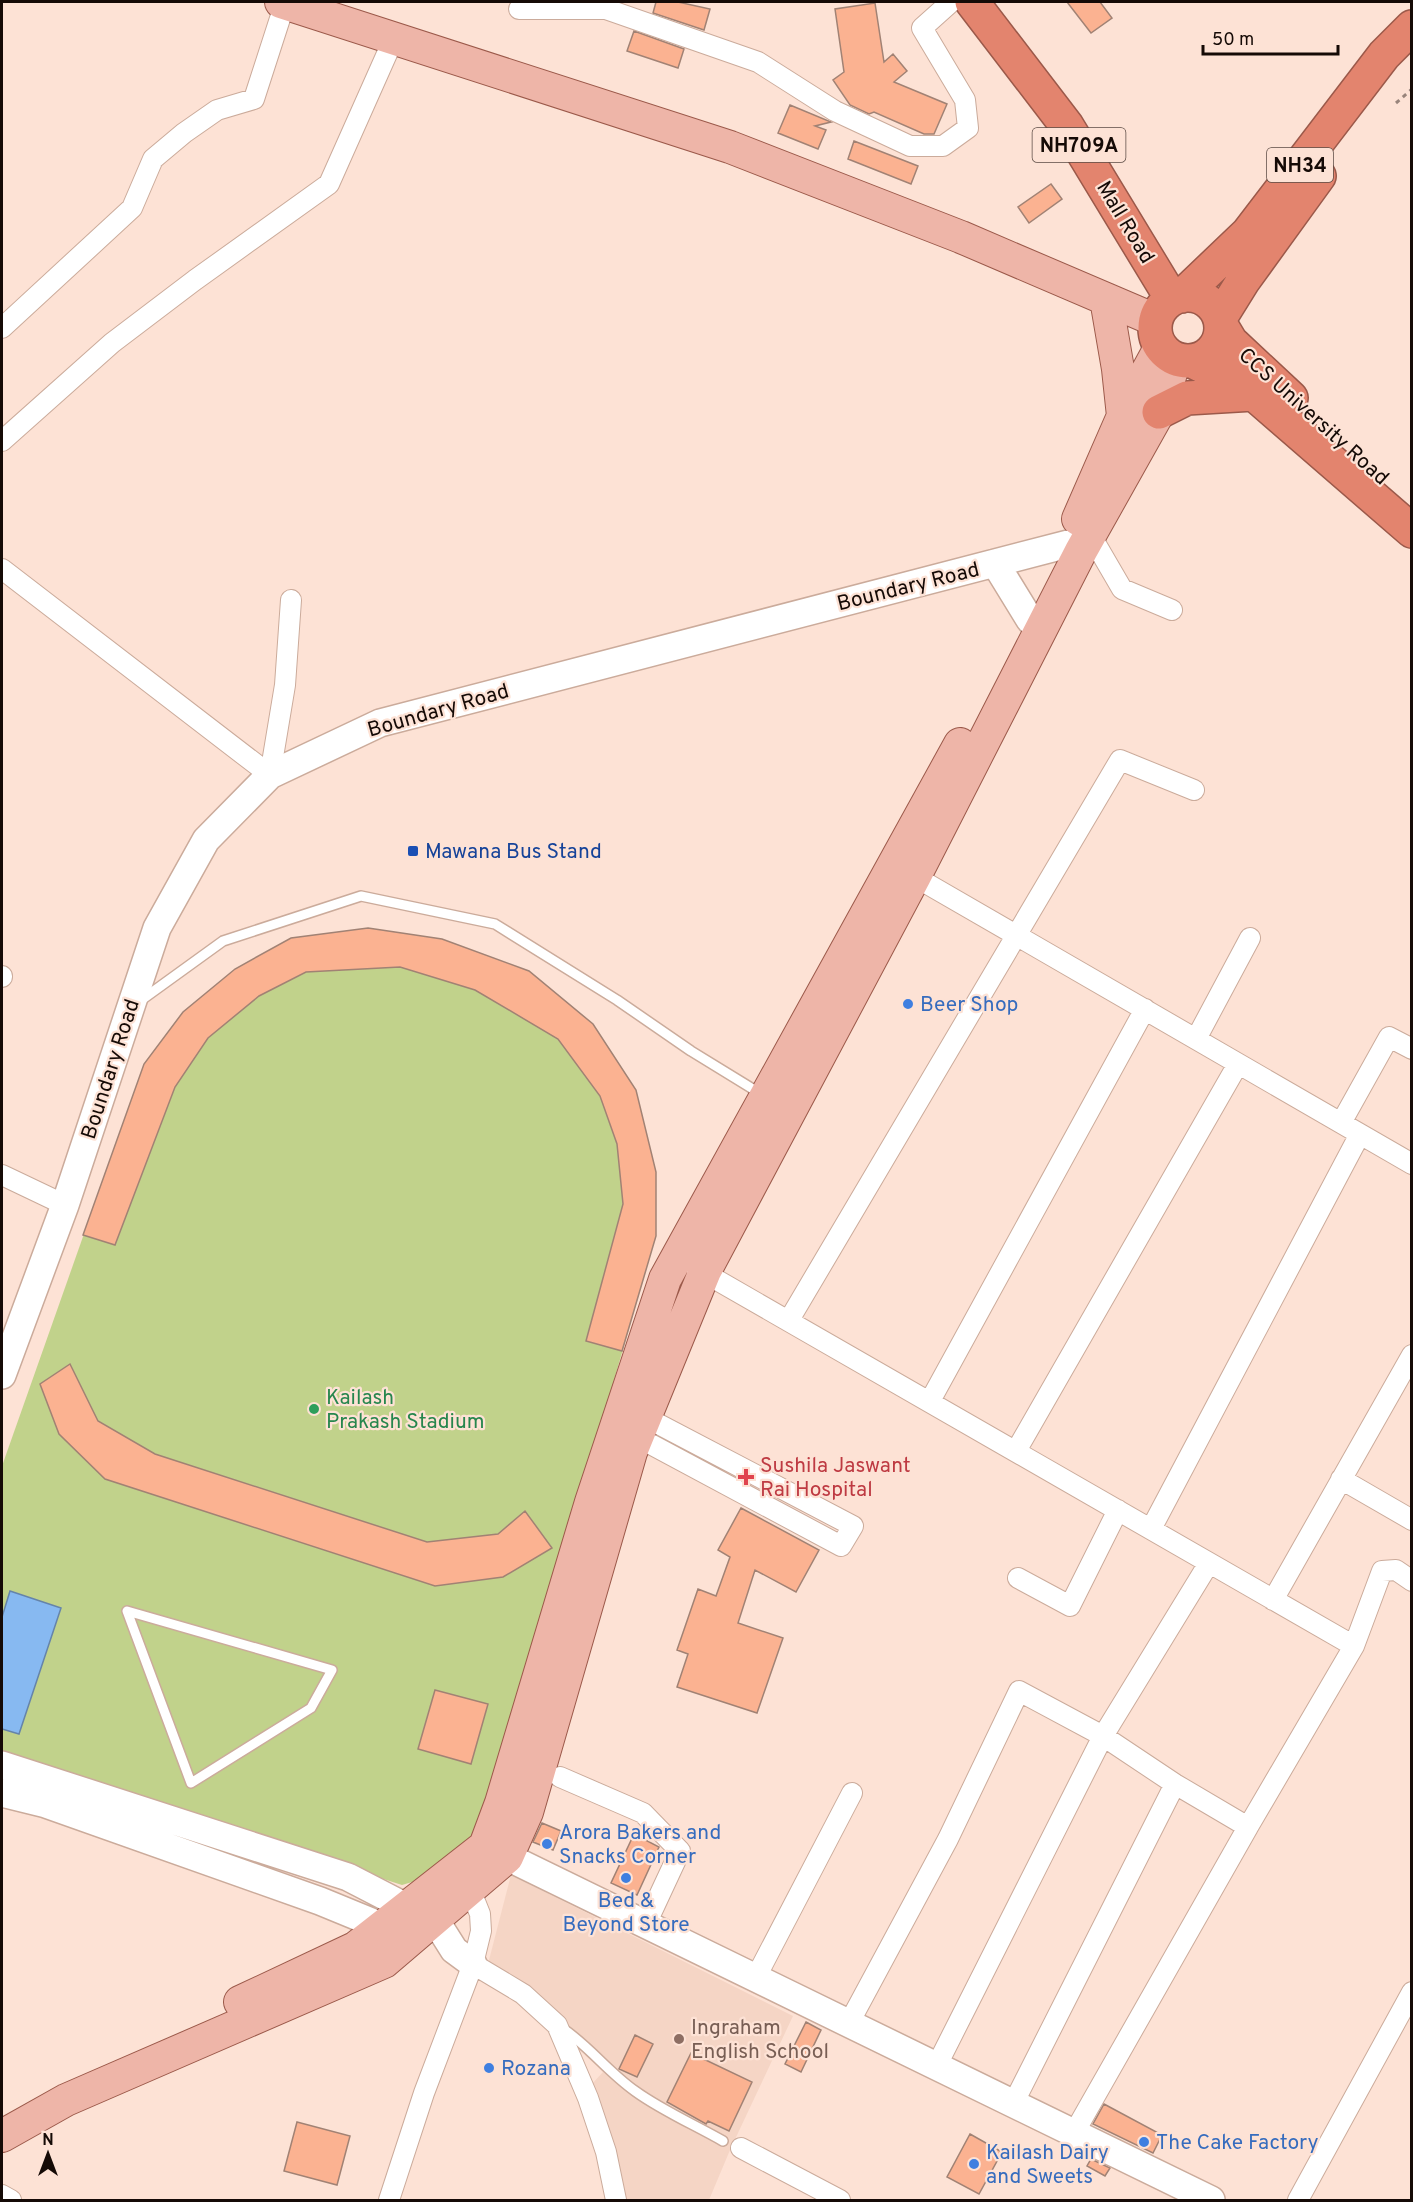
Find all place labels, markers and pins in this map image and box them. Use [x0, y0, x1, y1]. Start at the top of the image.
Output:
place label: Mawana Bus Stand [425, 839, 602, 866]
marker: Mawana Bus Stand [406, 844, 420, 858]
place label: Beer Shop [920, 992, 1018, 1019]
marker: Beer Shop [901, 997, 915, 1011]
place label: Kailash Prakash Stadium [326, 1385, 485, 1436]
marker: Kailash Prakash Stadium [307, 1402, 321, 1416]
place label: Sushila Jaswant Rai Hospital [760, 1453, 911, 1504]
marker: Sushila Jaswant Rai Hospital [737, 1468, 755, 1486]
place label: Arora Bakers and Snacks Corner [559, 1820, 721, 1871]
marker: Arora Bakers and Snacks Corner [540, 1837, 554, 1851]
marker: Bed & Beyond Store [619, 1871, 633, 1885]
place label: Bed & Beyond Store [563, 1888, 690, 1939]
place label: Ingraham English School [691, 2015, 829, 2066]
marker: Ingraham English School [672, 2032, 686, 2046]
place label: Rozana [501, 2056, 571, 2083]
marker: Rozana [482, 2061, 496, 2075]
place label: The Cake Factory [1156, 2130, 1319, 2157]
marker: The Cake Factory [1137, 2135, 1151, 2149]
place label: Kailash Dairy and Sweets [986, 2140, 1109, 2191]
marker: Kailash Dairy and Sweets [967, 2157, 981, 2171]

